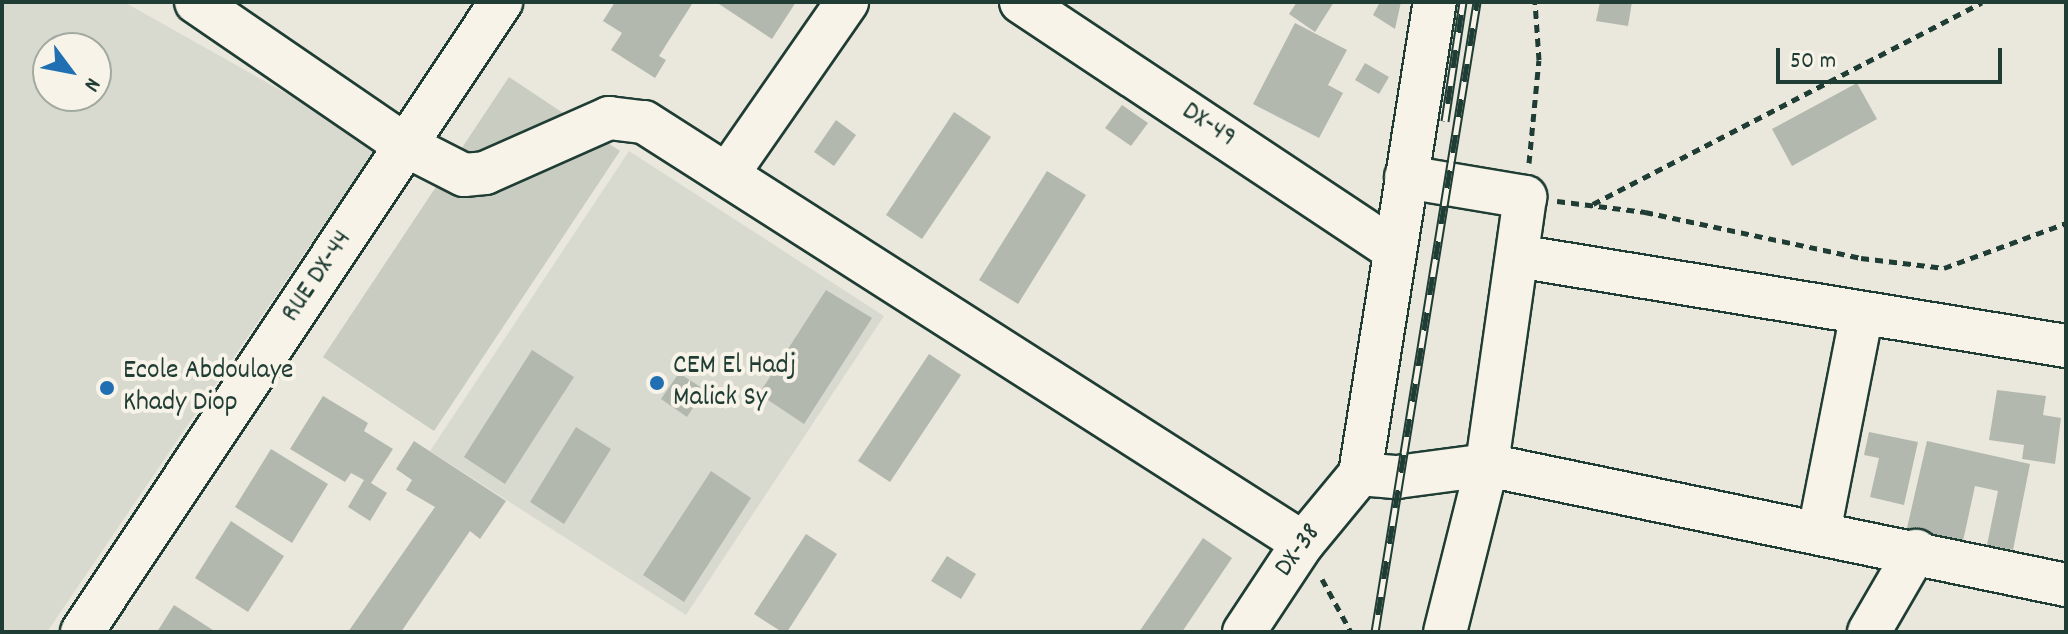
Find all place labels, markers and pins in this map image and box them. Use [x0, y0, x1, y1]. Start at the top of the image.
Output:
place label: CEM El Hadj Malick Sy [673, 350, 796, 416]
place label: Ecole Abdoulaye Khady Diop [123, 355, 293, 421]
marker: CEM El Hadj Malick Sy [648, 374, 666, 392]
marker: Ecole Abdoulaye Khady Diop [98, 379, 116, 397]

